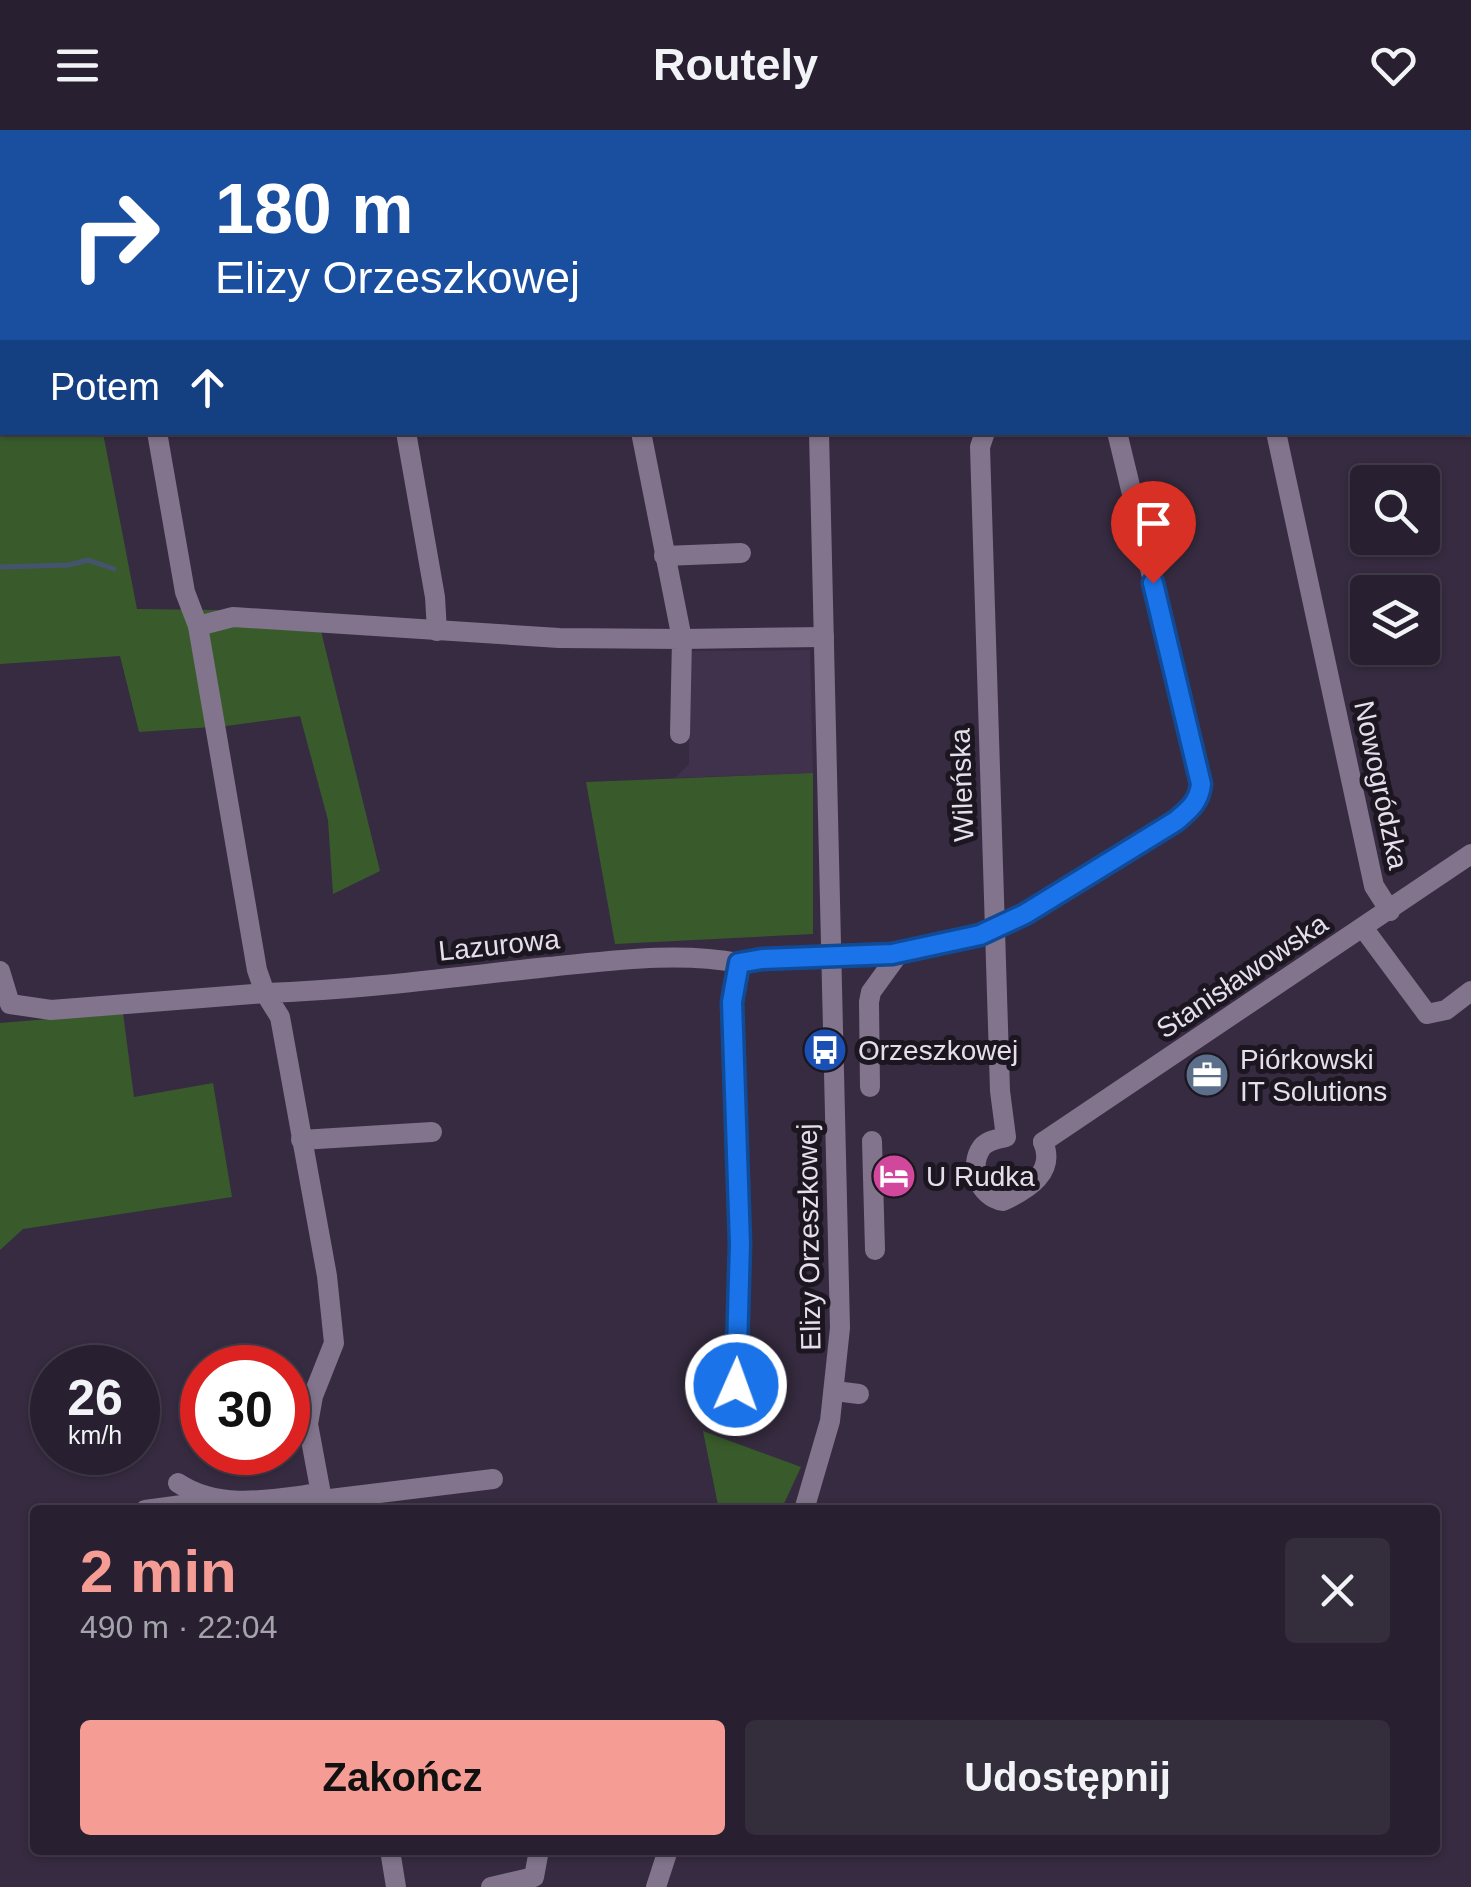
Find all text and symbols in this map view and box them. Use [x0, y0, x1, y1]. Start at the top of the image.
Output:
icon: menu [50, 38, 105, 93]
icon: heart [1366, 38, 1421, 93]
text: Routely [653, 39, 818, 90]
icon: right [50, 170, 180, 300]
text: 180 m [215, 170, 413, 248]
text: Elizy Orzeszkowej [215, 252, 580, 303]
icon: ahead [180, 360, 235, 415]
text: Potem [50, 366, 160, 408]
map controls [1350, 465, 1440, 665]
button: search [1350, 465, 1440, 555]
pin [1111, 481, 1196, 584]
icon: arrive [1126, 496, 1181, 551]
button: layers [1350, 575, 1440, 665]
street label: Nowogródzka [1348, 698, 1414, 872]
street label: Wileńska [945, 727, 979, 842]
street label: Stanisławowska [1151, 907, 1334, 1045]
street label: Lazurowa [437, 923, 561, 967]
bus stop icon: Orzeszkowej [802, 1027, 848, 1073]
place label: Orzeszkowej [858, 1035, 1018, 1066]
place label: Piórkowski IT Solutions [1240, 1044, 1387, 1107]
office icon: Piórkowski IT Solutions [1184, 1052, 1230, 1098]
street label: Elizy Orzeszkowej [792, 1123, 826, 1351]
hotel icon: U Rudka [871, 1153, 917, 1199]
place label: U Rudka [926, 1161, 1035, 1192]
position arrow [684, 1333, 788, 1437]
speed limit sign: 30 [180, 1345, 310, 1475]
text: 26 [67, 1370, 123, 1426]
text: km/h [68, 1421, 122, 1449]
text: 2 min [80, 1538, 237, 1605]
button: close [1285, 1538, 1390, 1643]
text: 490 m · 22:04 [80, 1609, 277, 1645]
button: Zakończ [80, 1720, 725, 1835]
button: Udostępnij [745, 1720, 1390, 1835]

